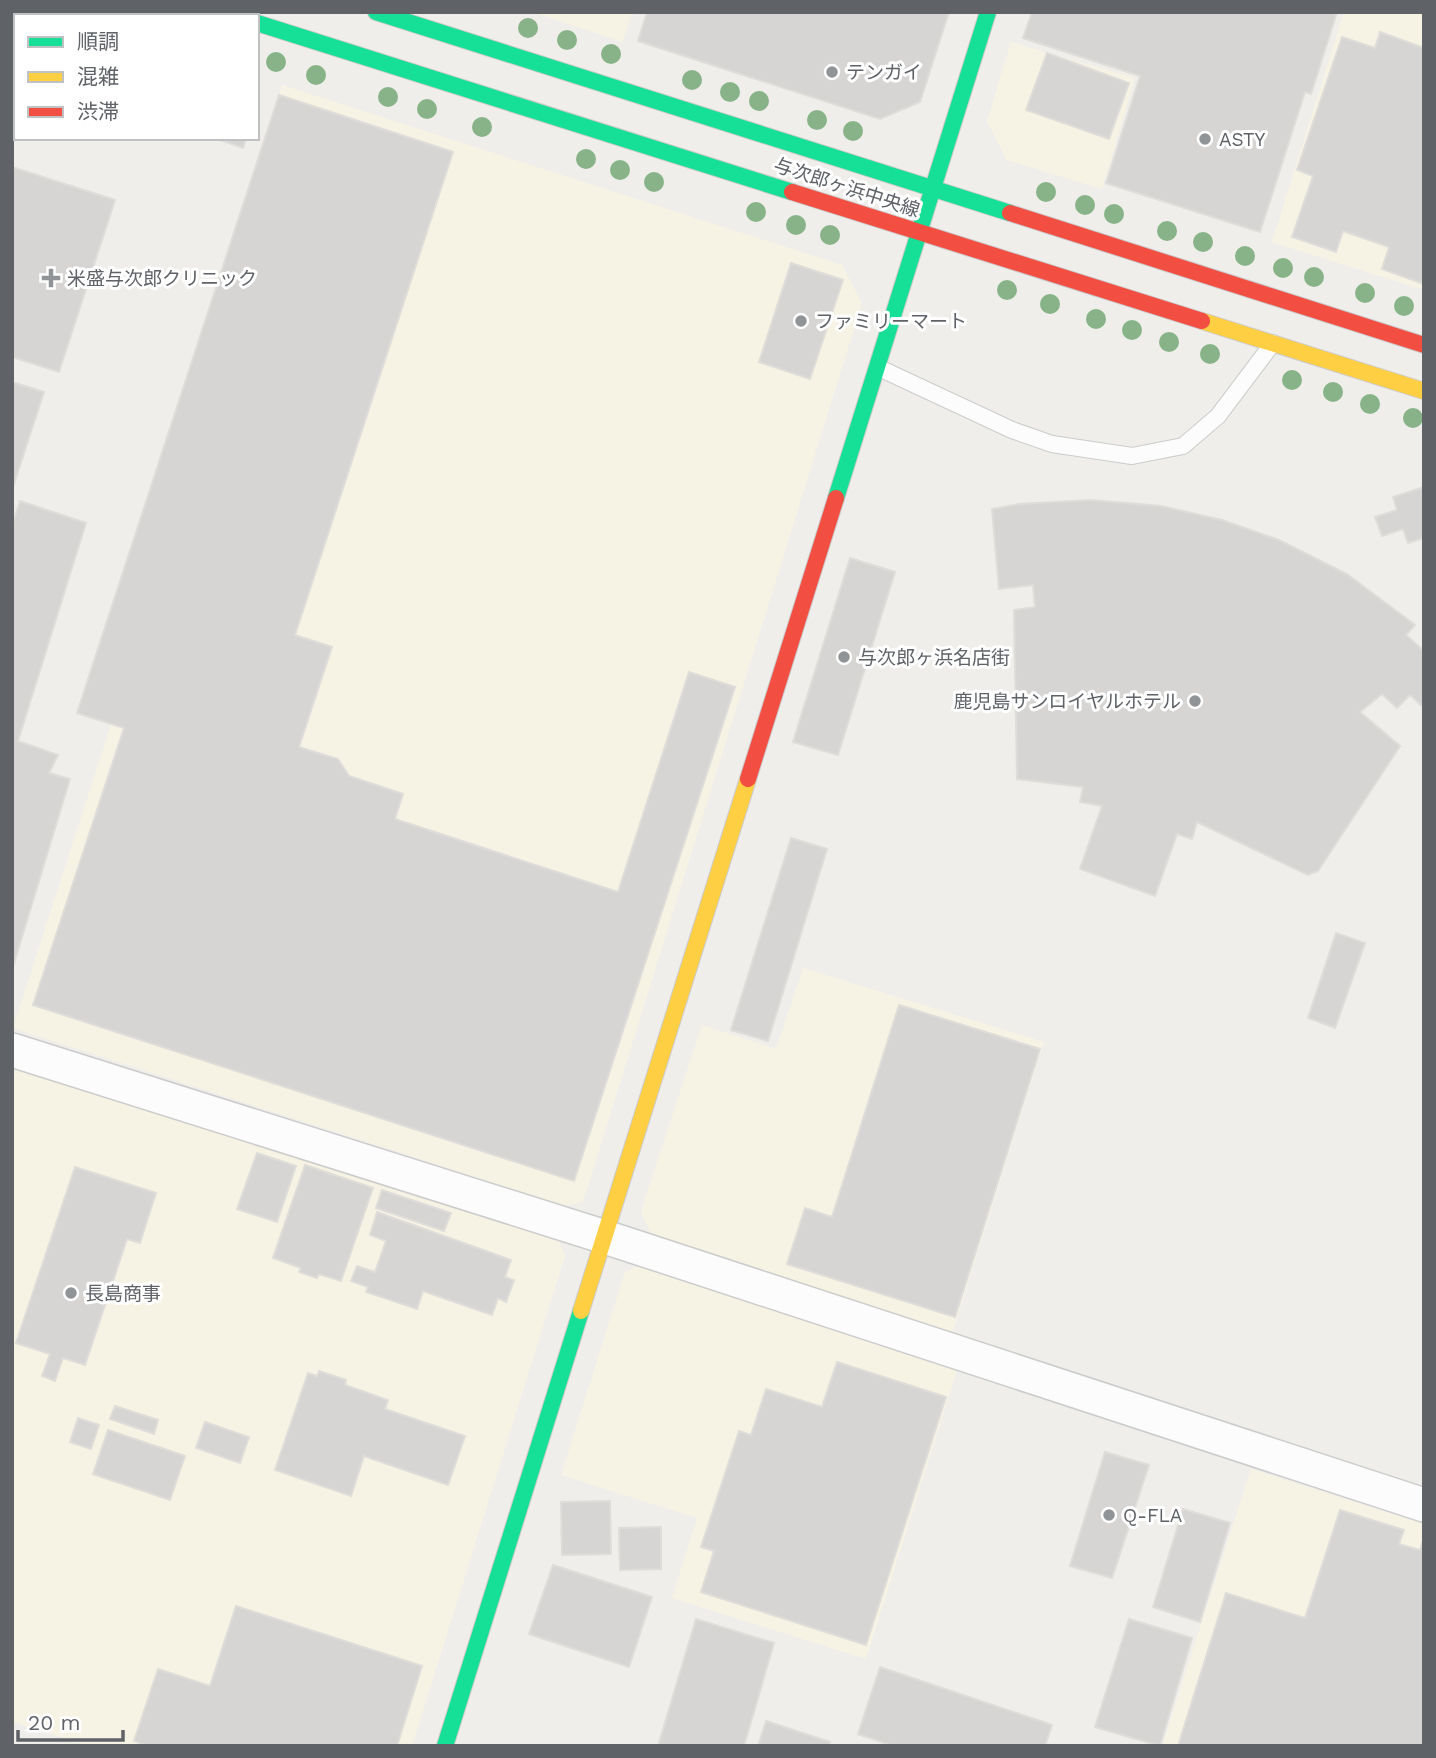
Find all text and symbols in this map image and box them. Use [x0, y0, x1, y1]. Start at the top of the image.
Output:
legend [14, 14, 259, 140]
text: 順調 [77, 29, 119, 54]
place label: テンガイ [846, 61, 922, 84]
text: 混雑 [77, 64, 119, 89]
marker: テンガイ [824, 64, 840, 80]
text: 渋滞 [77, 99, 119, 124]
place label: ASTY [1219, 128, 1265, 151]
marker: ASTY [1197, 131, 1213, 147]
street label: 与次郎ヶ浜中央線 [771, 153, 923, 222]
place label: 米盛与次郎クリニック [67, 267, 257, 290]
marker: 米盛与次郎クリニック [41, 268, 61, 288]
place label: ファミリーマート [815, 310, 967, 333]
marker: ファミリーマート [793, 313, 809, 329]
place label: 与次郎ヶ浜名店街 [858, 646, 1010, 669]
marker: 与次郎ヶ浜名店街 [836, 649, 852, 665]
place label: 鹿児島サンロイヤルホテル [954, 690, 1181, 713]
marker: 鹿児島サンロイヤルホテル [1187, 693, 1203, 709]
place label: 長島商事 [85, 1282, 161, 1305]
marker: 長島商事 [63, 1285, 79, 1301]
place label: Q-FLA [1123, 1504, 1183, 1527]
marker: Q-FLA [1101, 1507, 1117, 1523]
scale bar [18, 1698, 122, 1742]
text: 20 m [28, 1710, 80, 1735]

